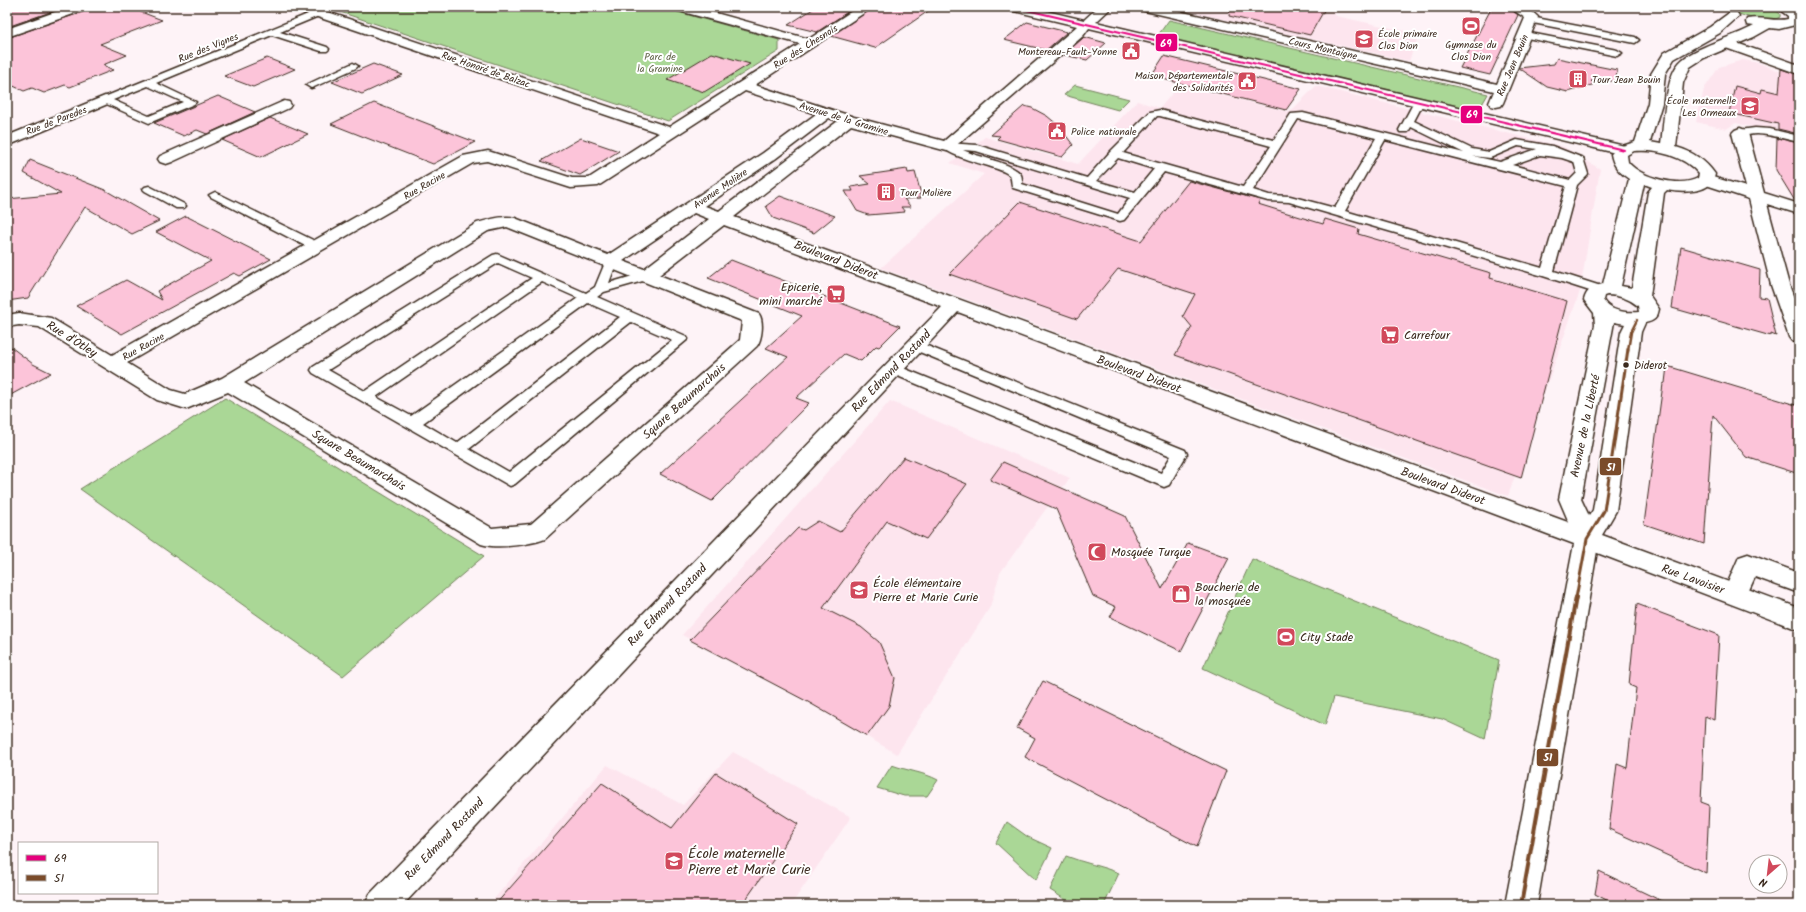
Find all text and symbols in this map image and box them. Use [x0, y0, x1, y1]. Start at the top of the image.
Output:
sports icon: Gymnase du Clos Dion [1460, 15, 1482, 37]
street label: Rue des Chesnois [770, 20, 842, 73]
place label: École primaire Clos Dion [1378, 26, 1438, 54]
street label: Rue des Vignes [176, 28, 241, 67]
school or university icon: École primaire Clos Dion [1353, 28, 1375, 50]
street label: Rue Jean Bouin [1493, 32, 1533, 99]
line badge: 69 [1155, 33, 1178, 52]
street label: Cours Montaigne [1287, 33, 1359, 65]
text: 69 [1160, 35, 1172, 53]
place label: Gymnase du Clos Dion [1445, 37, 1497, 65]
public building icon: Montereau-Fault-Yonne [1120, 40, 1142, 62]
place label: Montereau-Fault-Yonne [1018, 44, 1117, 60]
street label: Rue Honoré de Balzac [439, 47, 533, 93]
park label: Parc de la Gramine [637, 49, 683, 77]
place label: Maison Départementale des Solidarités [1135, 68, 1234, 96]
building icon: Tour Jean Bouin [1567, 68, 1589, 90]
public building icon: Maison Départementale des Solidarités [1236, 70, 1258, 92]
place label: Tour Jean Bouin [1592, 72, 1661, 88]
place label: École maternelle Les Ormeaux [1667, 93, 1737, 121]
school or university icon: École maternelle Les Ormeaux [1739, 95, 1761, 117]
street label: Avenue de la Gramine [797, 98, 891, 140]
street label: Rue de Paredes [23, 102, 90, 140]
line badge: 69 [1460, 105, 1483, 124]
text: 69 [1466, 106, 1478, 124]
public building icon: Police nationale [1046, 120, 1068, 142]
place label: Police nationale [1071, 124, 1137, 140]
street label: Avenue Molière [690, 164, 752, 213]
street label: Rue Racine [400, 167, 449, 204]
building icon: Tour Molière [875, 181, 897, 203]
place label: Tour Molière [900, 185, 952, 201]
street label: Boulevard Diderot [791, 236, 881, 285]
place label: Epicerie, mini marché [759, 278, 823, 311]
supermarket icon: Epicerie, mini marché [825, 283, 847, 305]
street label: Rue d'Otley [43, 316, 101, 363]
supermarket icon: Carrefour [1379, 324, 1401, 346]
street label: Rue Edmond Rostand [847, 325, 937, 417]
place label: Carrefour [1404, 326, 1451, 345]
street label: Rue Racine [119, 328, 168, 365]
street label: Boulevard Diderot [1094, 350, 1184, 399]
place label: Diderot [1634, 357, 1668, 375]
street label: Square Beaumarchais [638, 359, 730, 444]
marker: Diderot [1621, 360, 1631, 370]
street label: Avenue de la Liberté [1565, 372, 1606, 479]
street label: Square Beaumarchais [308, 425, 409, 496]
line badge: 51 [1599, 457, 1622, 476]
text: 51 [1606, 459, 1616, 477]
street label: Boulevard Diderot [1398, 462, 1488, 511]
mosque icon: Mosquée Turque [1086, 541, 1108, 563]
place label: Mosquée Turque [1111, 543, 1192, 562]
street label: Rue Edmond Rostand [623, 559, 713, 651]
street label: Rue Lavoisier [1659, 559, 1728, 600]
place label: École élémentaire Pierre et Marie Curie [873, 574, 979, 607]
place label: Boucherie de la mosquée [1195, 578, 1260, 611]
school or university icon: École élémentaire Pierre et Marie Curie [848, 579, 870, 601]
shop icon: Boucherie de la mosquée [1170, 583, 1192, 605]
sports icon: City Stade [1275, 626, 1297, 648]
place label: City Stade [1300, 628, 1354, 647]
line badge: 51 [1536, 748, 1559, 767]
text: 51 [1543, 749, 1553, 767]
street label: Rue Edmond Rostand [400, 793, 490, 885]
legend [18, 842, 158, 894]
place label: École maternelle Pierre et Marie Curie [688, 843, 811, 881]
text: 69 [54, 849, 67, 868]
school or university icon: École maternelle Pierre et Marie Curie [663, 850, 685, 872]
north arrow [1748, 854, 1788, 894]
text: 51 [54, 869, 64, 888]
text: N [1756, 872, 1771, 892]

